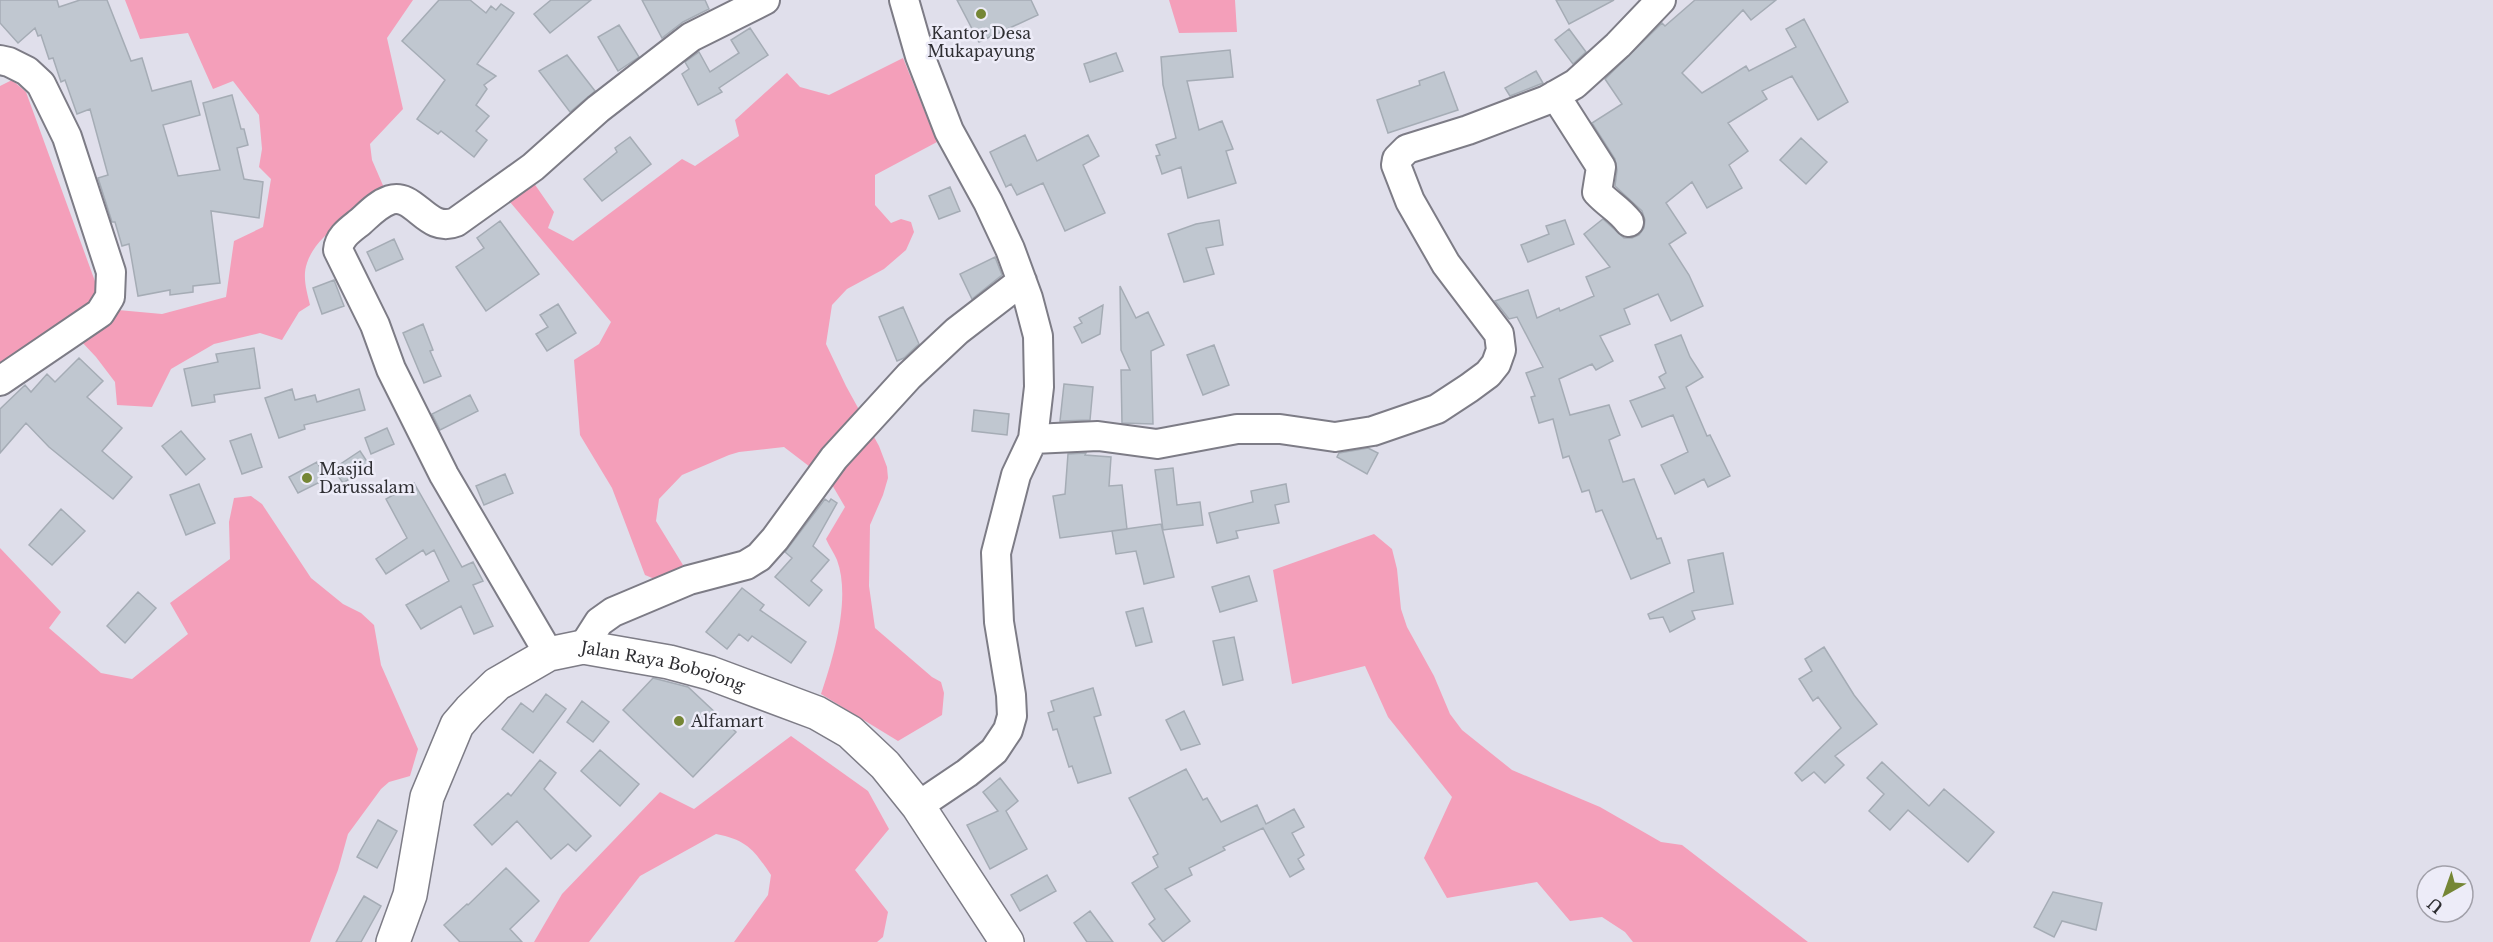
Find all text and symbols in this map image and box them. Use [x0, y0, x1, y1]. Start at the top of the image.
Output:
marker: Kantor Desa Mukapayung [974, 7, 988, 21]
place label: Kantor Desa Mukapayung [927, 23, 1035, 61]
place label: Masjid Darussalam [319, 459, 415, 497]
marker: Masjid Darussalam [300, 471, 314, 485]
street label: Jalan Raya Bobojong [578, 636, 749, 695]
place label: Alfamart [690, 711, 764, 731]
marker: Alfamart [672, 714, 686, 728]
north arrow [2415, 864, 2475, 924]
text: U [2424, 893, 2447, 918]

